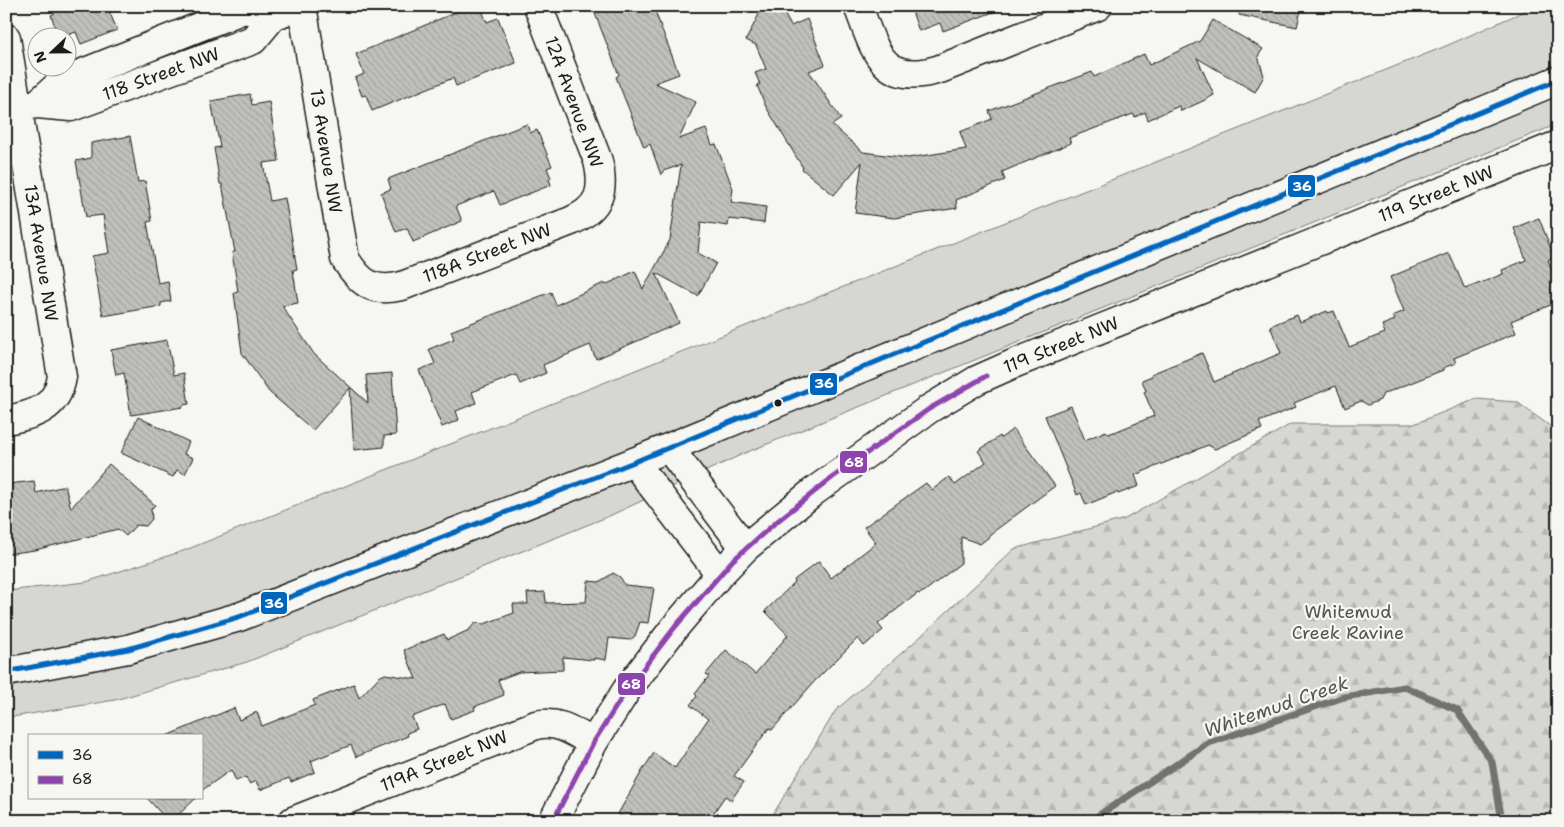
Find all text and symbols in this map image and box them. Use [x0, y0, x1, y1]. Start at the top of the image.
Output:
north arrow [28, 28, 78, 78]
street label: 12A Avenue NW [539, 33, 609, 171]
street label: 118 Street NW [99, 42, 223, 106]
text: N [30, 48, 50, 65]
street label: 13 Avenue NW [304, 87, 348, 215]
street label: 119 Street NW [1375, 160, 1497, 228]
line badge: 36 [1287, 174, 1316, 198]
text: 36 [1292, 177, 1312, 195]
street label: 13A Avenue NW [18, 183, 64, 323]
street label: 118A Street NW [419, 217, 555, 289]
street label: 119 Street NW [1000, 311, 1122, 379]
line badge: 36 [809, 372, 838, 396]
text: 36 [814, 374, 834, 392]
unlabelled marker [773, 398, 783, 408]
line badge: 68 [839, 450, 868, 474]
text: 68 [844, 453, 864, 471]
line badge: 36 [260, 591, 288, 615]
text: 36 [264, 594, 284, 612]
park label: Whitemud Creek Ravine [1292, 600, 1404, 645]
water label: Whitemud Creek [1201, 670, 1352, 743]
line badge: 68 [617, 672, 646, 696]
text: 68 [621, 675, 641, 693]
street label: 119A Street NW [377, 724, 511, 798]
legend [28, 734, 202, 800]
text: 36 [72, 745, 93, 765]
text: 68 [72, 769, 92, 789]

